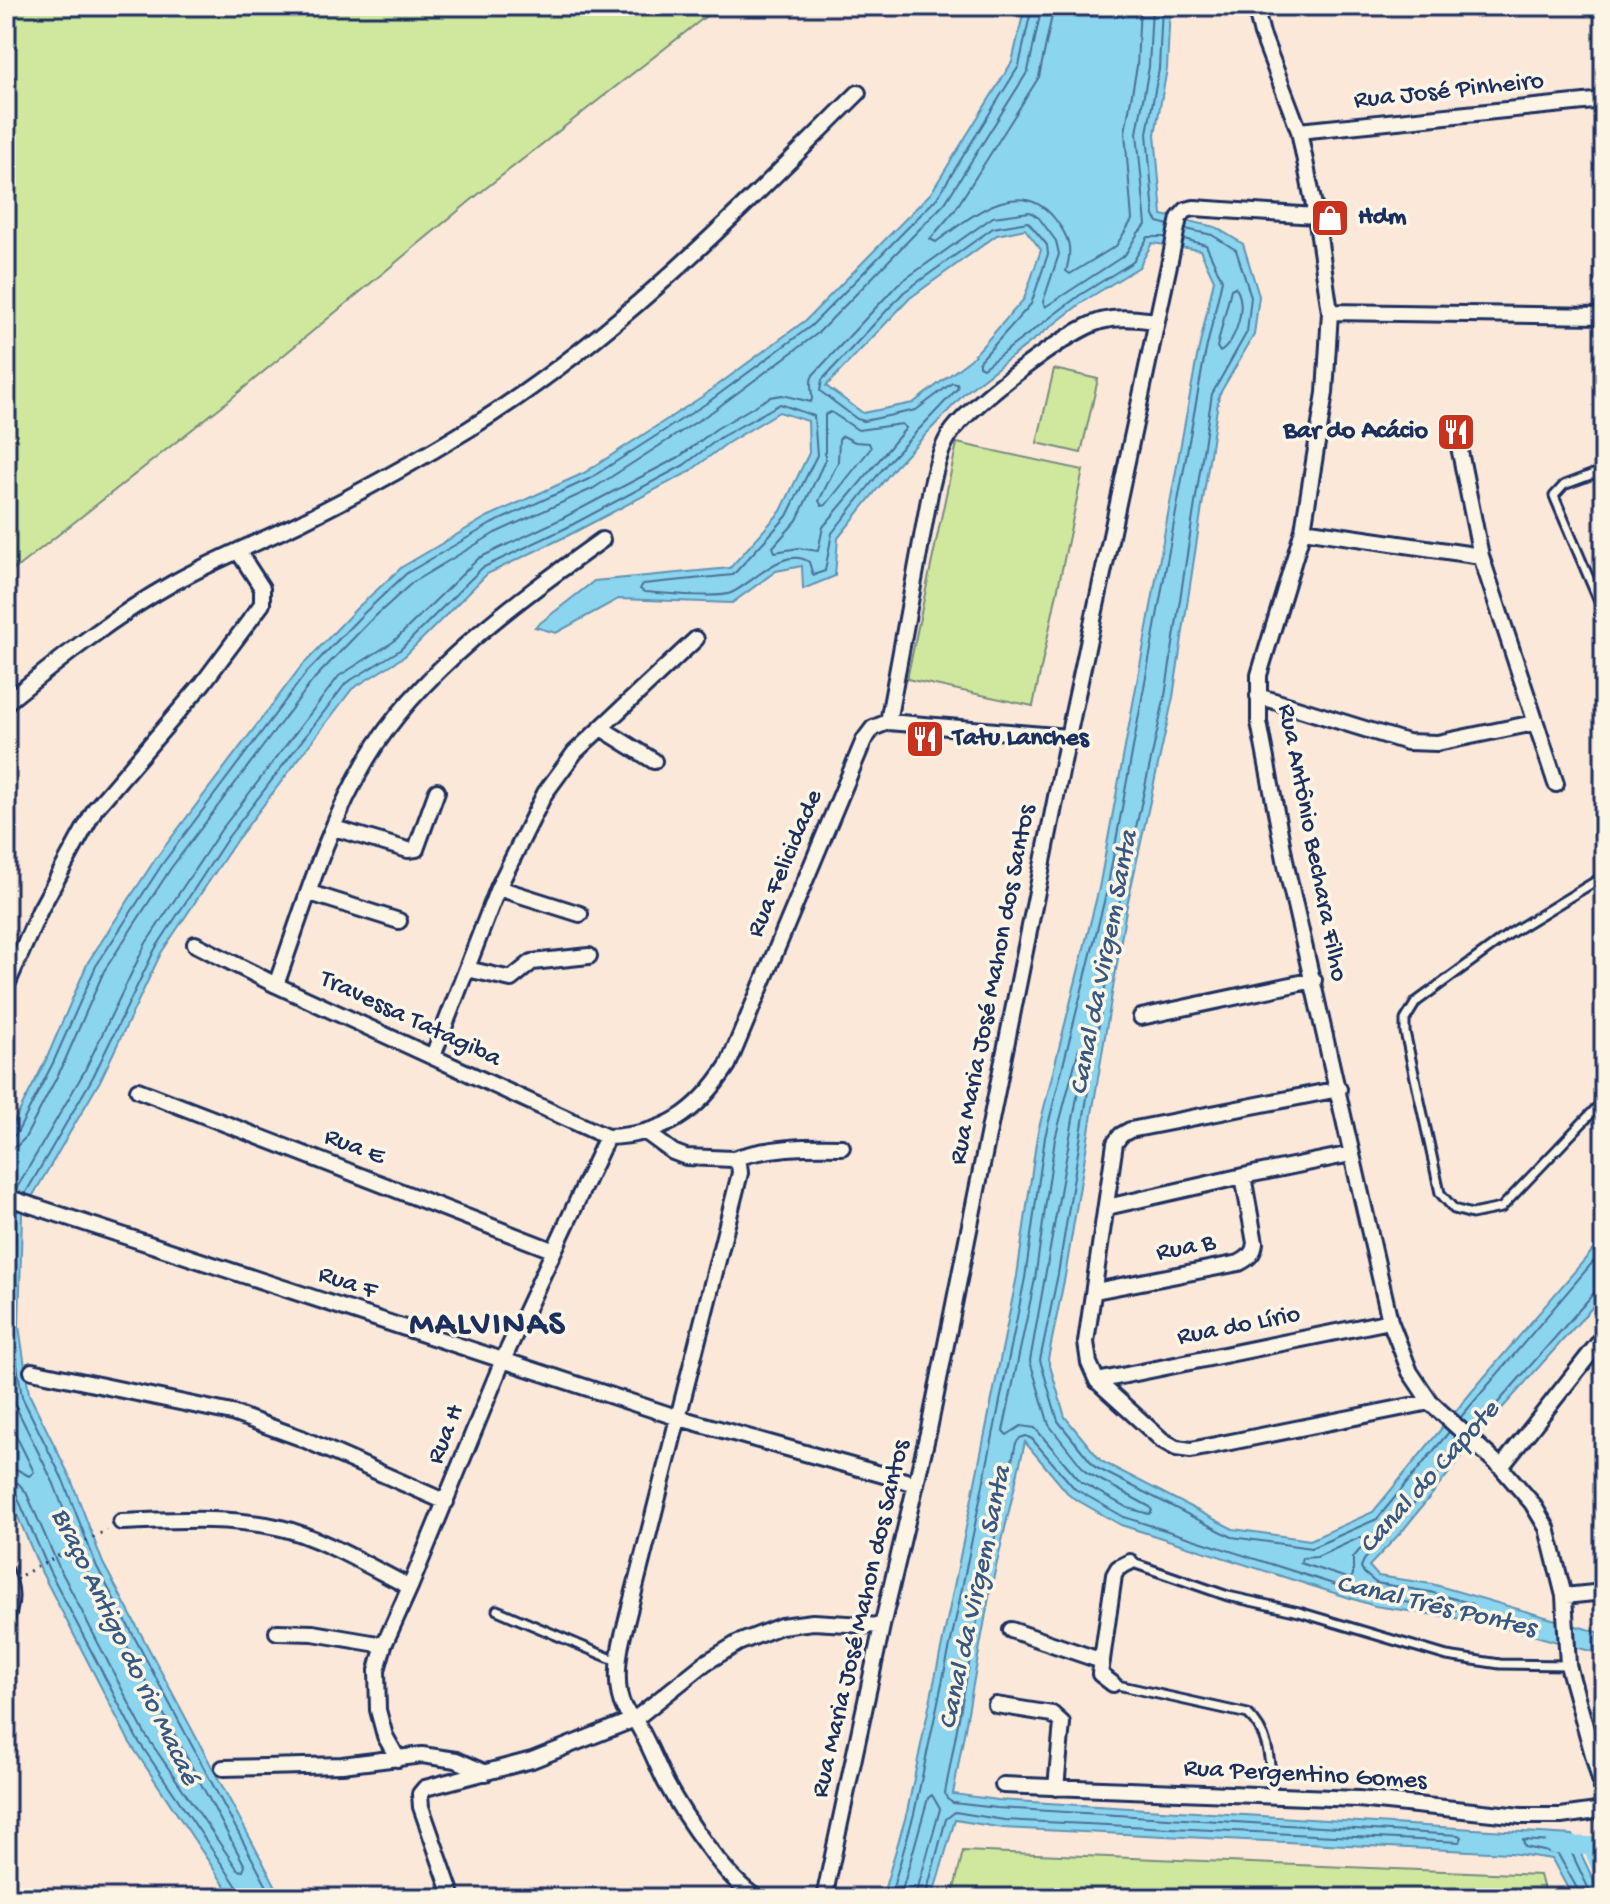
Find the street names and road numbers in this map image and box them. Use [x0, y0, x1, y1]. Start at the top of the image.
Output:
street label: Rua José Pinheiro [1352, 67, 1546, 117]
street label: Rua Antônio Bechara Filho [1269, 702, 1353, 984]
street label: Rua Felicidade [741, 785, 831, 942]
street label: Rua Maria José Mahon dos Santos [944, 801, 1044, 1168]
street label: Travessa Tatagiba [313, 964, 507, 1076]
street label: Rua E [319, 1122, 390, 1174]
street label: Rua B [1154, 1228, 1219, 1270]
street label: Rua F [314, 1260, 382, 1308]
street label: Rua do Lírio [1175, 1300, 1303, 1354]
street label: Rua H [421, 1401, 473, 1469]
street label: Rua Maria José Mahon dos Santos [806, 1436, 919, 1801]
street label: Rua Pergentino Gomes [1183, 1754, 1429, 1798]

